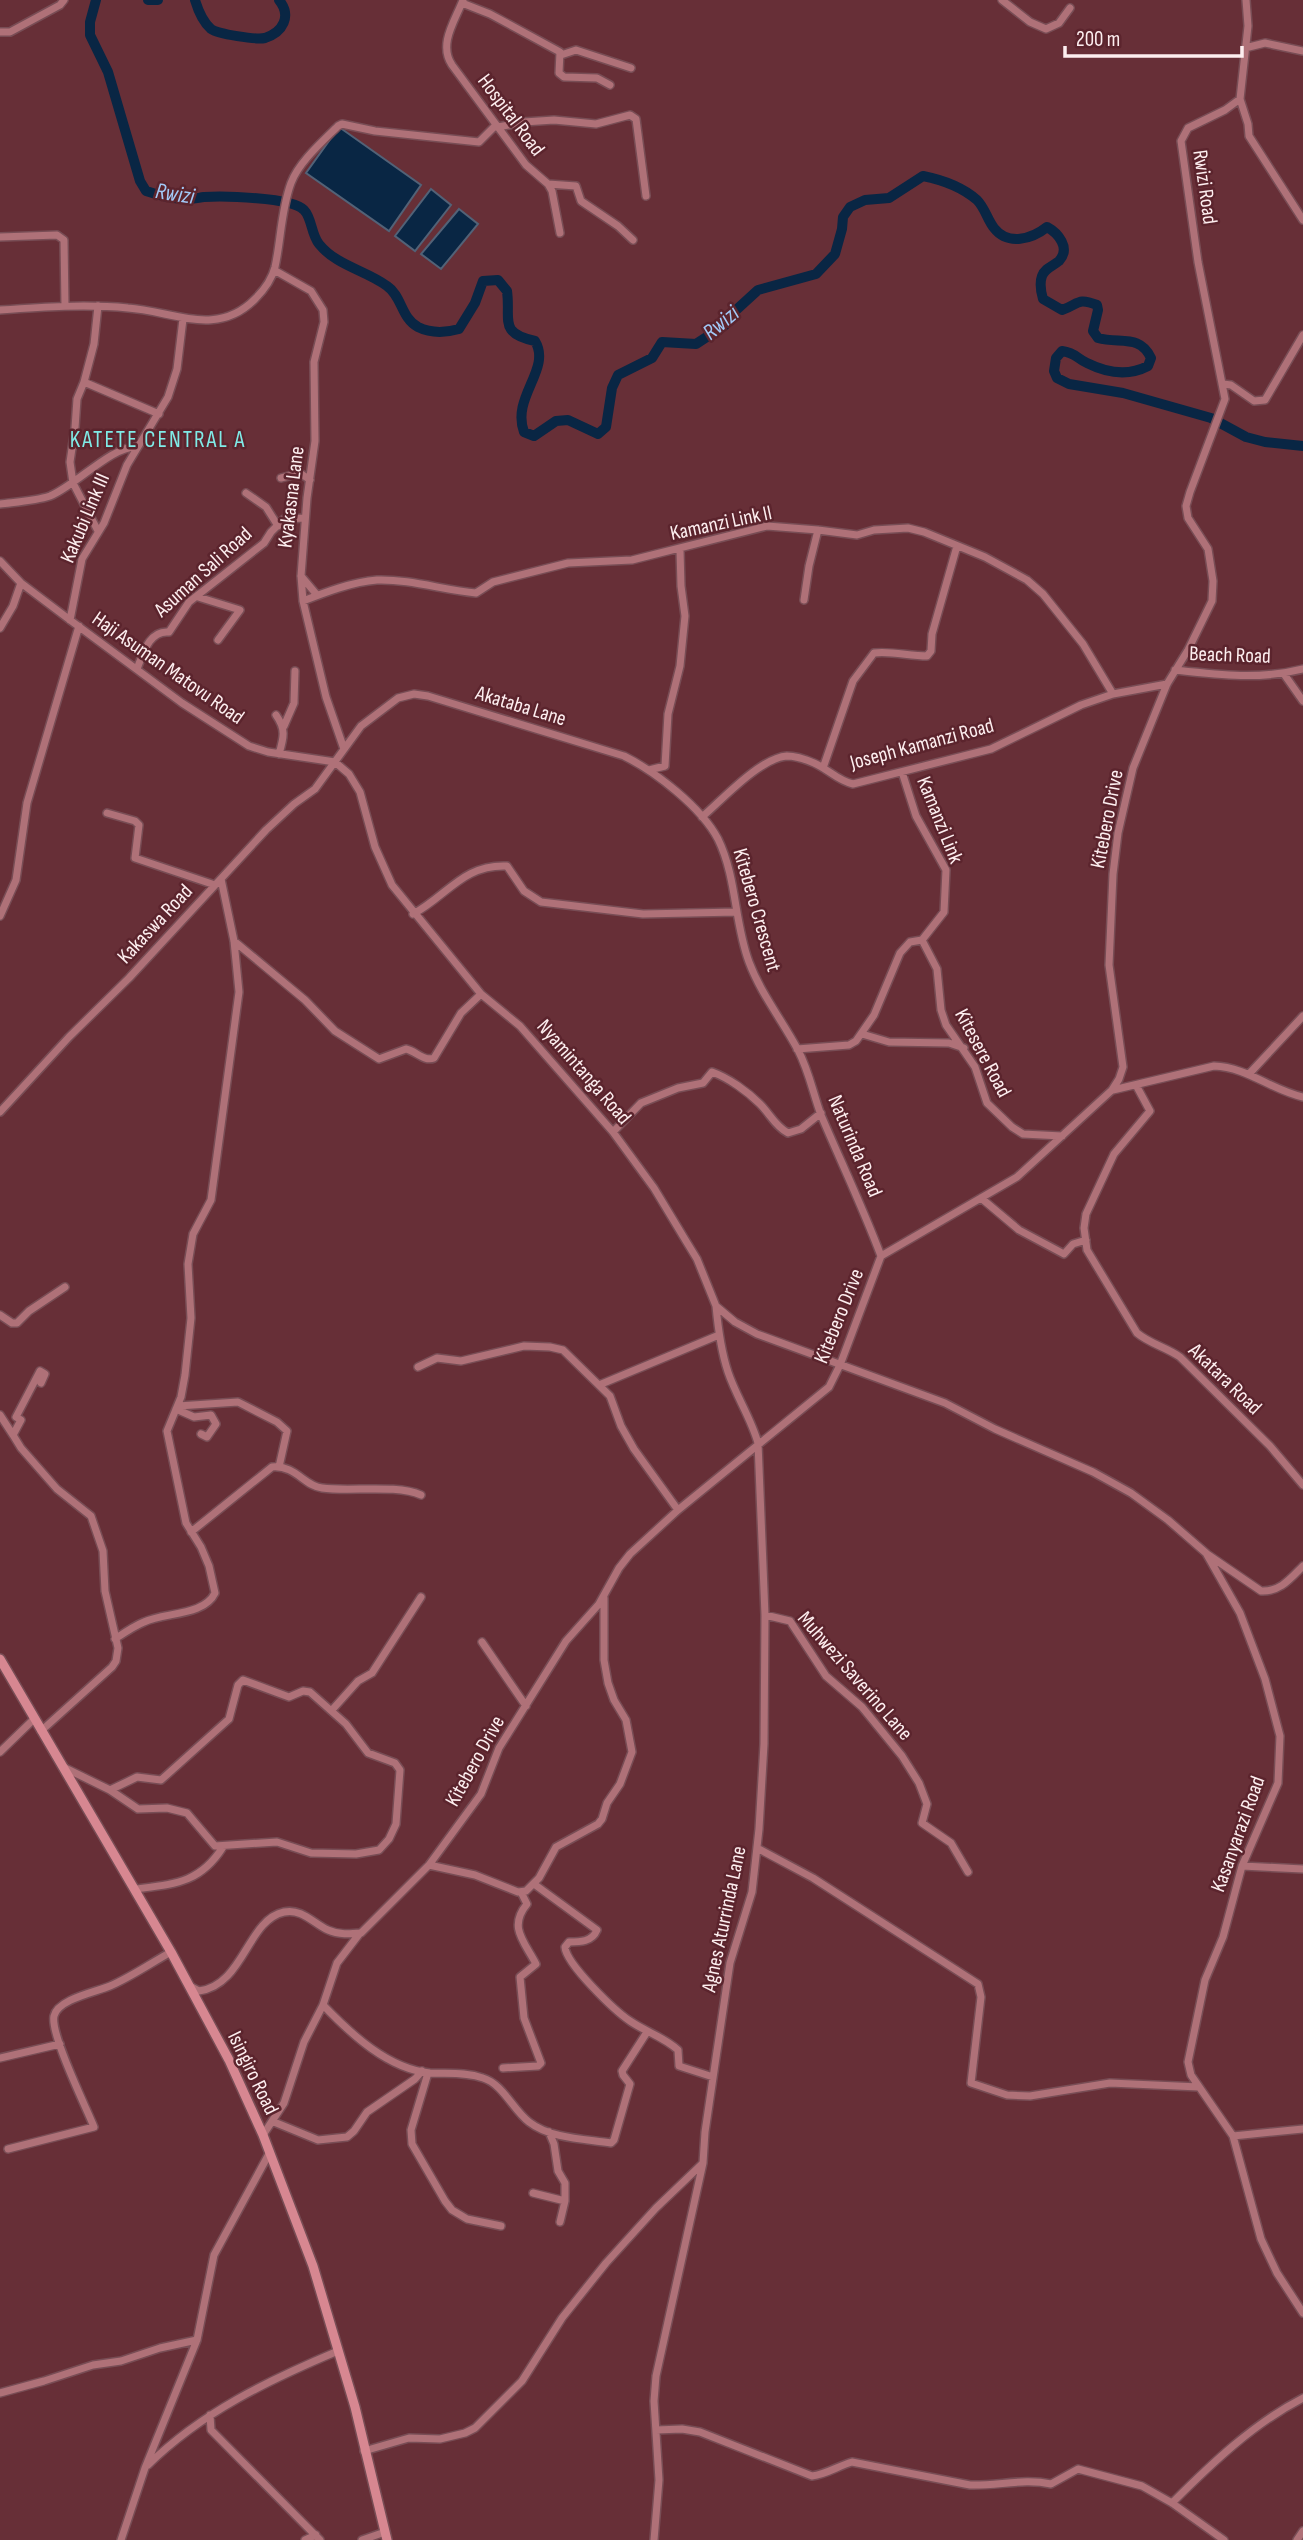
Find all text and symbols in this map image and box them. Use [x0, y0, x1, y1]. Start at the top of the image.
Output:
scale bar [1065, 14, 1242, 58]
text: 200 m [1076, 27, 1120, 52]
street label: Hospital Road [472, 69, 550, 161]
street label: Rwizi Road [1187, 148, 1223, 226]
water label: Rwizi [153, 177, 197, 211]
water label: Rwizi [697, 299, 746, 346]
district label: KATETE CENTRAL A [70, 426, 246, 454]
street label: Kyakasna Lane [272, 445, 310, 549]
street label: Kakubi Link III [55, 469, 115, 567]
street label: Kamanzi Link II [668, 500, 774, 546]
street label: Asuman Sali Road [148, 522, 257, 623]
street label: Haji Asuman Matovu Road [87, 606, 249, 730]
street label: Beach Road [1189, 641, 1271, 669]
street label: Akataba Lane [472, 680, 569, 732]
street label: Joseph Kamanzi Road [846, 713, 997, 775]
street label: Kitebero Drive [1085, 768, 1129, 870]
street label: Kamanzi Link [911, 773, 969, 867]
street label: Kitebero Crescent [727, 845, 787, 975]
street label: Kakaswa Road [112, 879, 198, 969]
street label: Kitesere Road [949, 1004, 1017, 1102]
street label: Nyamintanga Road [532, 1014, 636, 1130]
street label: Naturinda Road [822, 1091, 888, 1201]
street label: Kitebero Drive [809, 1265, 869, 1367]
street label: Akatara Road [1183, 1337, 1267, 1420]
street label: Muhwezi Saverino Lane [792, 1606, 918, 1746]
street label: Kitebero Drive [440, 1711, 510, 1811]
street label: Kasanyarazi Road [1206, 1773, 1270, 1895]
street label: Agnes Aturrinda Lane [696, 1844, 752, 1995]
street label: Isingiro Road [222, 2027, 284, 2119]

